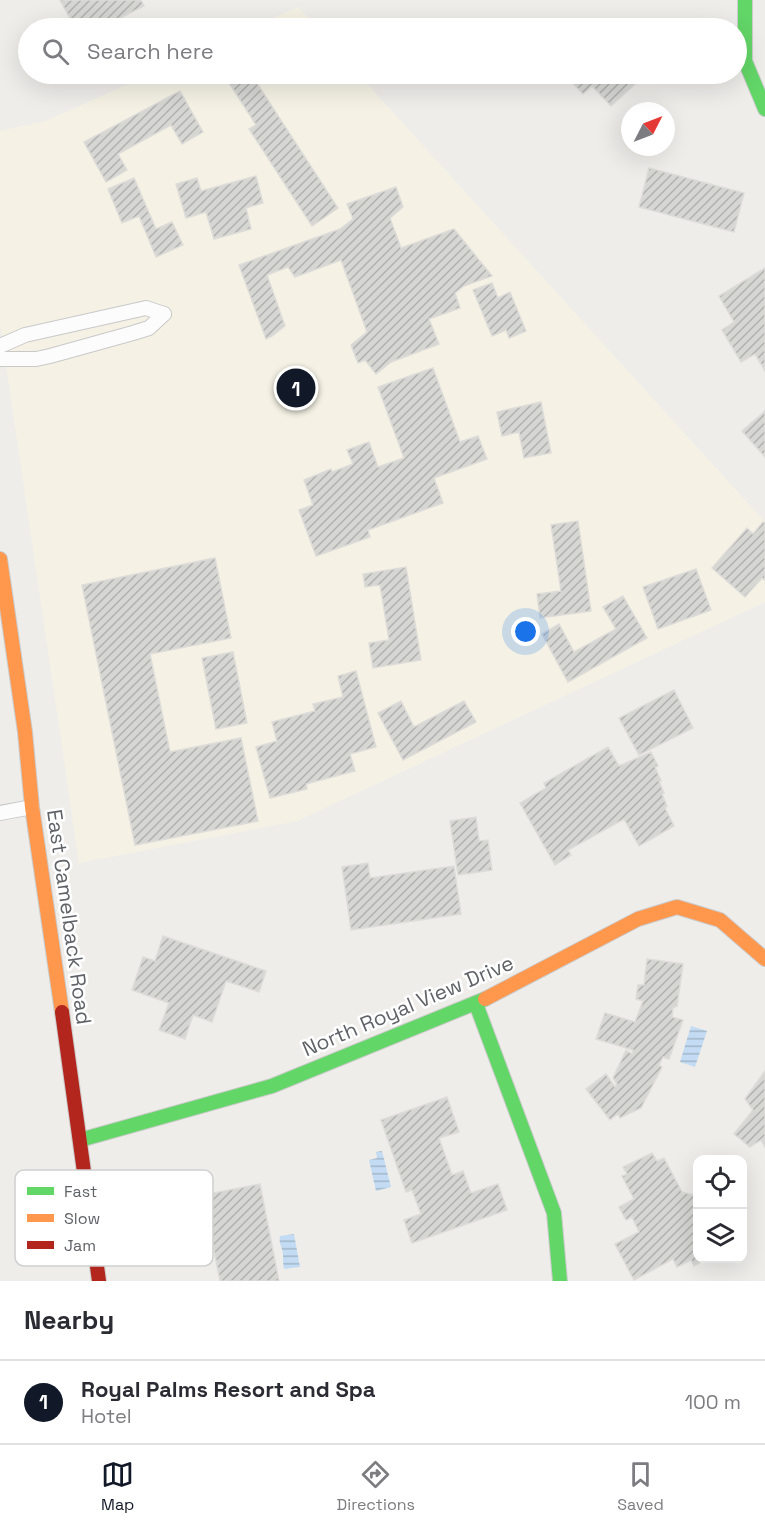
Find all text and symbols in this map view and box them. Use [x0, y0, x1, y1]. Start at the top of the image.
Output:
search box [18, 18, 747, 84]
icon: search [39, 35, 72, 68]
text: Search here [87, 37, 214, 65]
north arrow [621, 102, 675, 156]
pin: 1 [276, 366, 316, 410]
your location [511, 617, 540, 646]
street label: East Camelback Road [41, 808, 98, 1026]
street label: North Royal View Drive [298, 949, 518, 1062]
map controls [693, 1155, 747, 1263]
button: locate [693, 1155, 747, 1209]
legend [15, 1170, 213, 1266]
text: Fast [64, 1181, 97, 1202]
text: Slow [64, 1208, 100, 1229]
button: layers [693, 1209, 747, 1263]
text: Jam [64, 1235, 96, 1256]
text: Nearby [24, 1303, 114, 1337]
text: Royal Palms Resort and Spa [81, 1375, 376, 1403]
text: 1 [39, 1389, 48, 1415]
text: 100 m [685, 1389, 741, 1415]
text: Hotel [81, 1403, 132, 1429]
tab: Map [101, 1458, 134, 1515]
tab: Directions [337, 1458, 415, 1515]
tab: Saved [617, 1458, 664, 1515]

